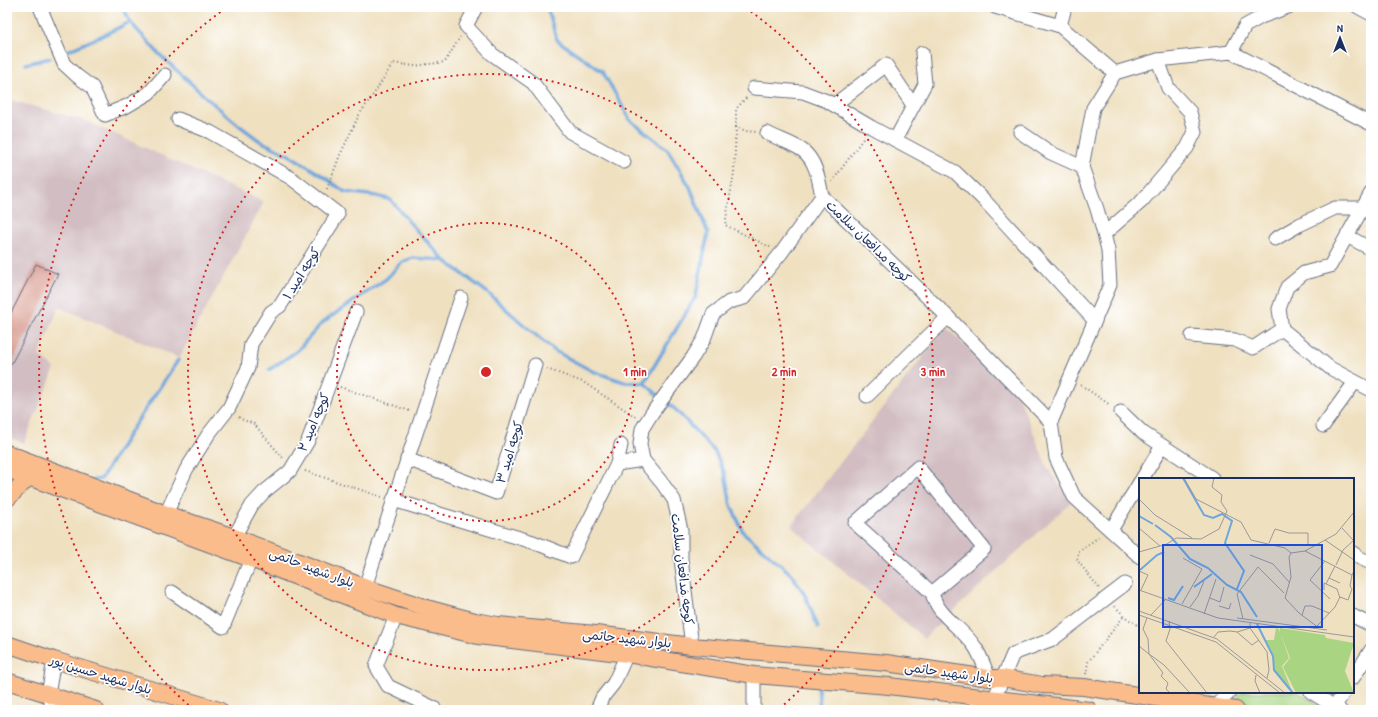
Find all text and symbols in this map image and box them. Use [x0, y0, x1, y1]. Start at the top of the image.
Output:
north arrow [1320, 18, 1360, 58]
text: N [1337, 21, 1343, 35]
street label: کوچه مدافعان سلامت [822, 196, 916, 287]
street label: کوچه امید ۱ [278, 243, 324, 303]
text: 1 min [623, 363, 647, 380]
text: 2 min [772, 363, 797, 380]
text: 3 min [921, 363, 946, 380]
centre of rings [479, 365, 493, 379]
street label: کوچه امید ۲ [292, 389, 334, 454]
street label: کوچه امید ۳ [491, 418, 527, 485]
inset map [1139, 478, 1354, 693]
street label: کوچه مدافعان سلامت [667, 512, 699, 626]
street label: بلوار شهید حاتمی [267, 543, 357, 592]
street label: بلوار شهید حاتمی [582, 624, 672, 653]
street label: بلوار شهيد حسین پور [47, 650, 154, 698]
street label: بلوار شهید حاتمی [903, 657, 994, 688]

